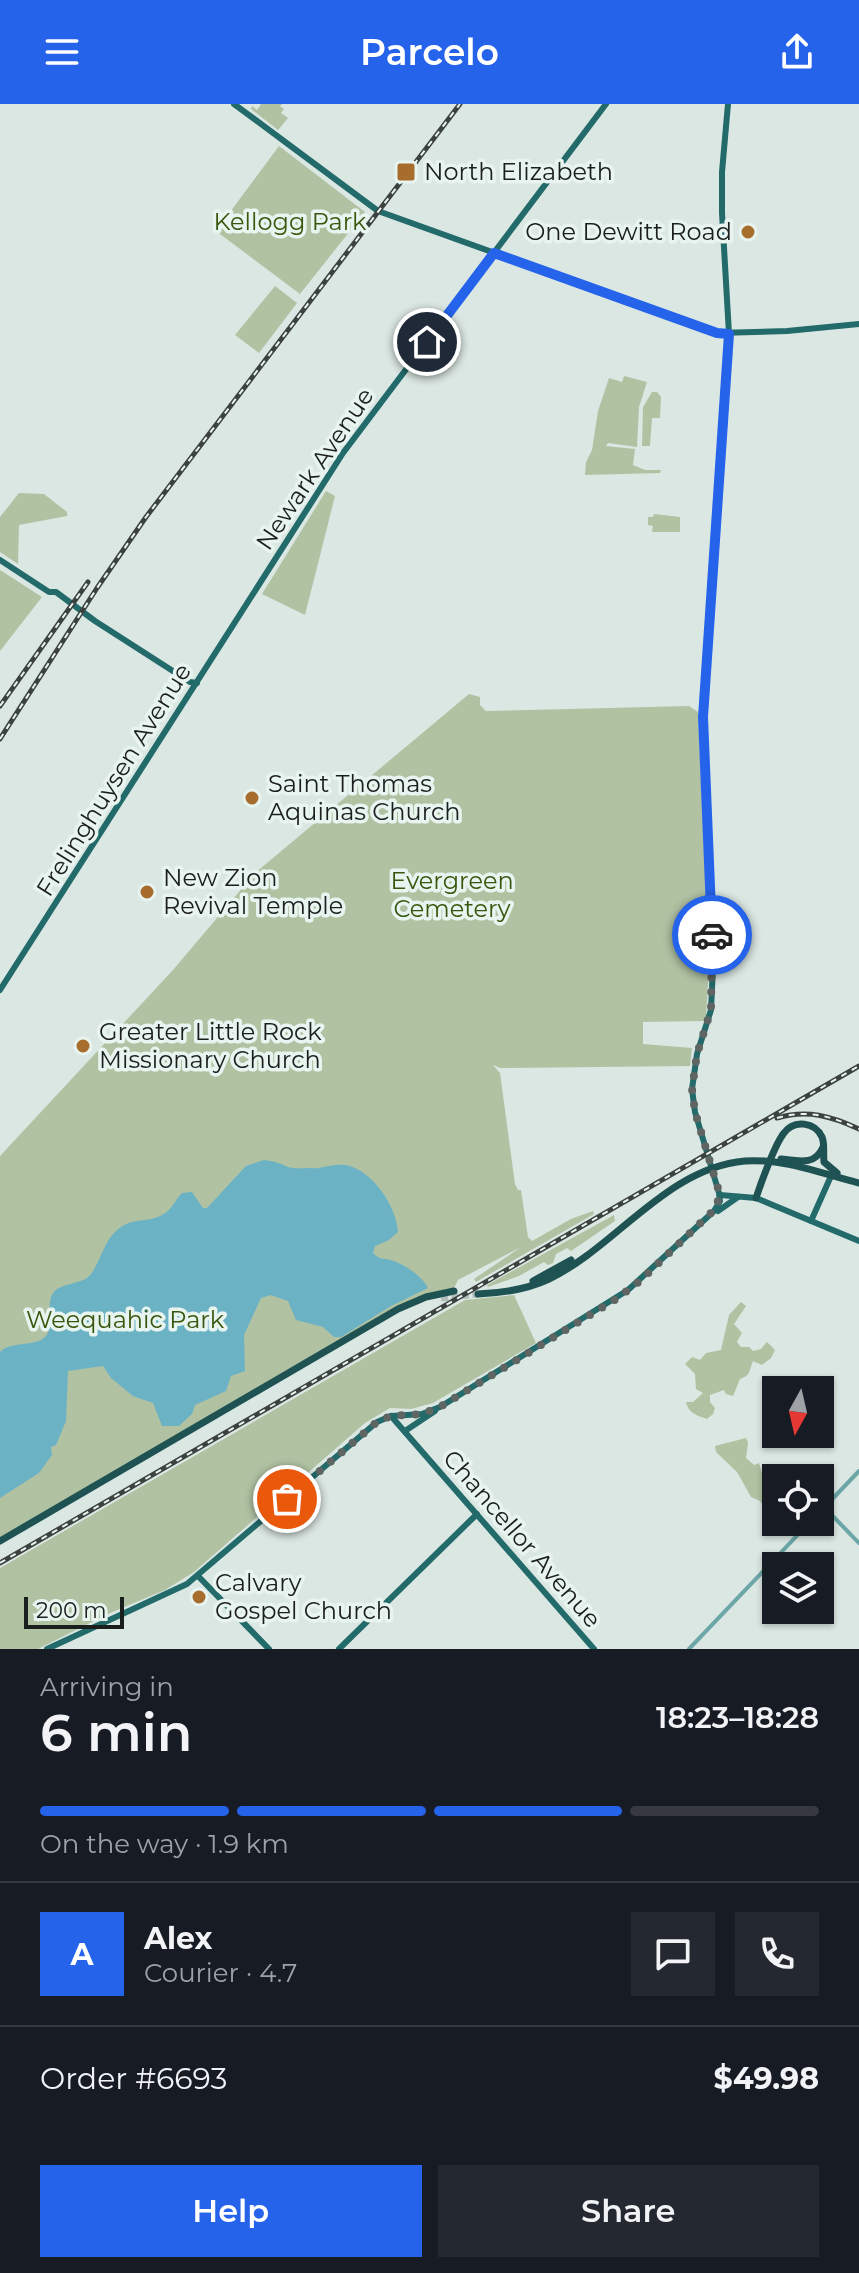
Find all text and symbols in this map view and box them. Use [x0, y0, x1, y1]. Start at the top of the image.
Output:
icon: menu [40, 30, 84, 74]
text: Parcelo [360, 30, 499, 74]
icon: share [775, 30, 819, 74]
place label: North Elizabeth [424, 157, 613, 186]
marker: North Elizabeth [395, 161, 417, 183]
park label: Kellogg Park [214, 207, 367, 236]
place label: One Dewitt Road [525, 217, 732, 246]
marker: One Dewitt Road [739, 223, 757, 241]
pin [393, 308, 461, 376]
icon: home [405, 320, 449, 364]
street label: Newark Avenue [250, 382, 380, 555]
street label: Frelinghuysen Avenue [30, 658, 197, 901]
place label: Saint Thomas Aquinas Church [268, 769, 461, 826]
marker: Saint Thomas Aquinas Church [243, 789, 261, 807]
place label: New Zion Revival Temple [163, 863, 343, 920]
park label: Evergreen Cemetery [390, 866, 514, 923]
marker: New Zion Revival Temple [138, 883, 156, 901]
courier [672, 895, 752, 975]
icon: car [690, 913, 734, 957]
place label: Greater Little Rock Missionary Church [99, 1017, 322, 1074]
marker: Greater Little Rock Missionary Church [74, 1037, 92, 1055]
park label: Weequahic Park [26, 1305, 225, 1334]
north arrow [762, 1376, 834, 1448]
map controls [762, 1376, 834, 1624]
street label: Chancellor Avenue [437, 1444, 607, 1633]
button: locate [762, 1464, 834, 1536]
pin [253, 1465, 321, 1533]
icon: bag [265, 1477, 309, 1521]
button: layers [762, 1552, 834, 1624]
place label: Calvary Gospel Church [215, 1568, 392, 1625]
marker: Calvary Gospel Church [190, 1588, 208, 1606]
scale bar [24, 1593, 124, 1629]
text: 200 m [36, 1597, 107, 1624]
text: Arriving in [40, 1671, 174, 1703]
text: 18:23–18:28 [656, 1699, 819, 1736]
text: 6 min [40, 1701, 192, 1764]
text: On the way · 1.9 km [40, 1828, 289, 1860]
button: chat [631, 1912, 715, 1996]
button: phone [735, 1912, 819, 1996]
text: Alex [144, 1920, 212, 1957]
text: A [71, 1936, 93, 1973]
text: Courier · 4.7 [144, 1957, 297, 1989]
text: Order #6693 [40, 2060, 227, 2097]
text: $49.98 [714, 2060, 819, 2097]
button: Help [40, 2165, 422, 2257]
button: Share [438, 2165, 819, 2257]

